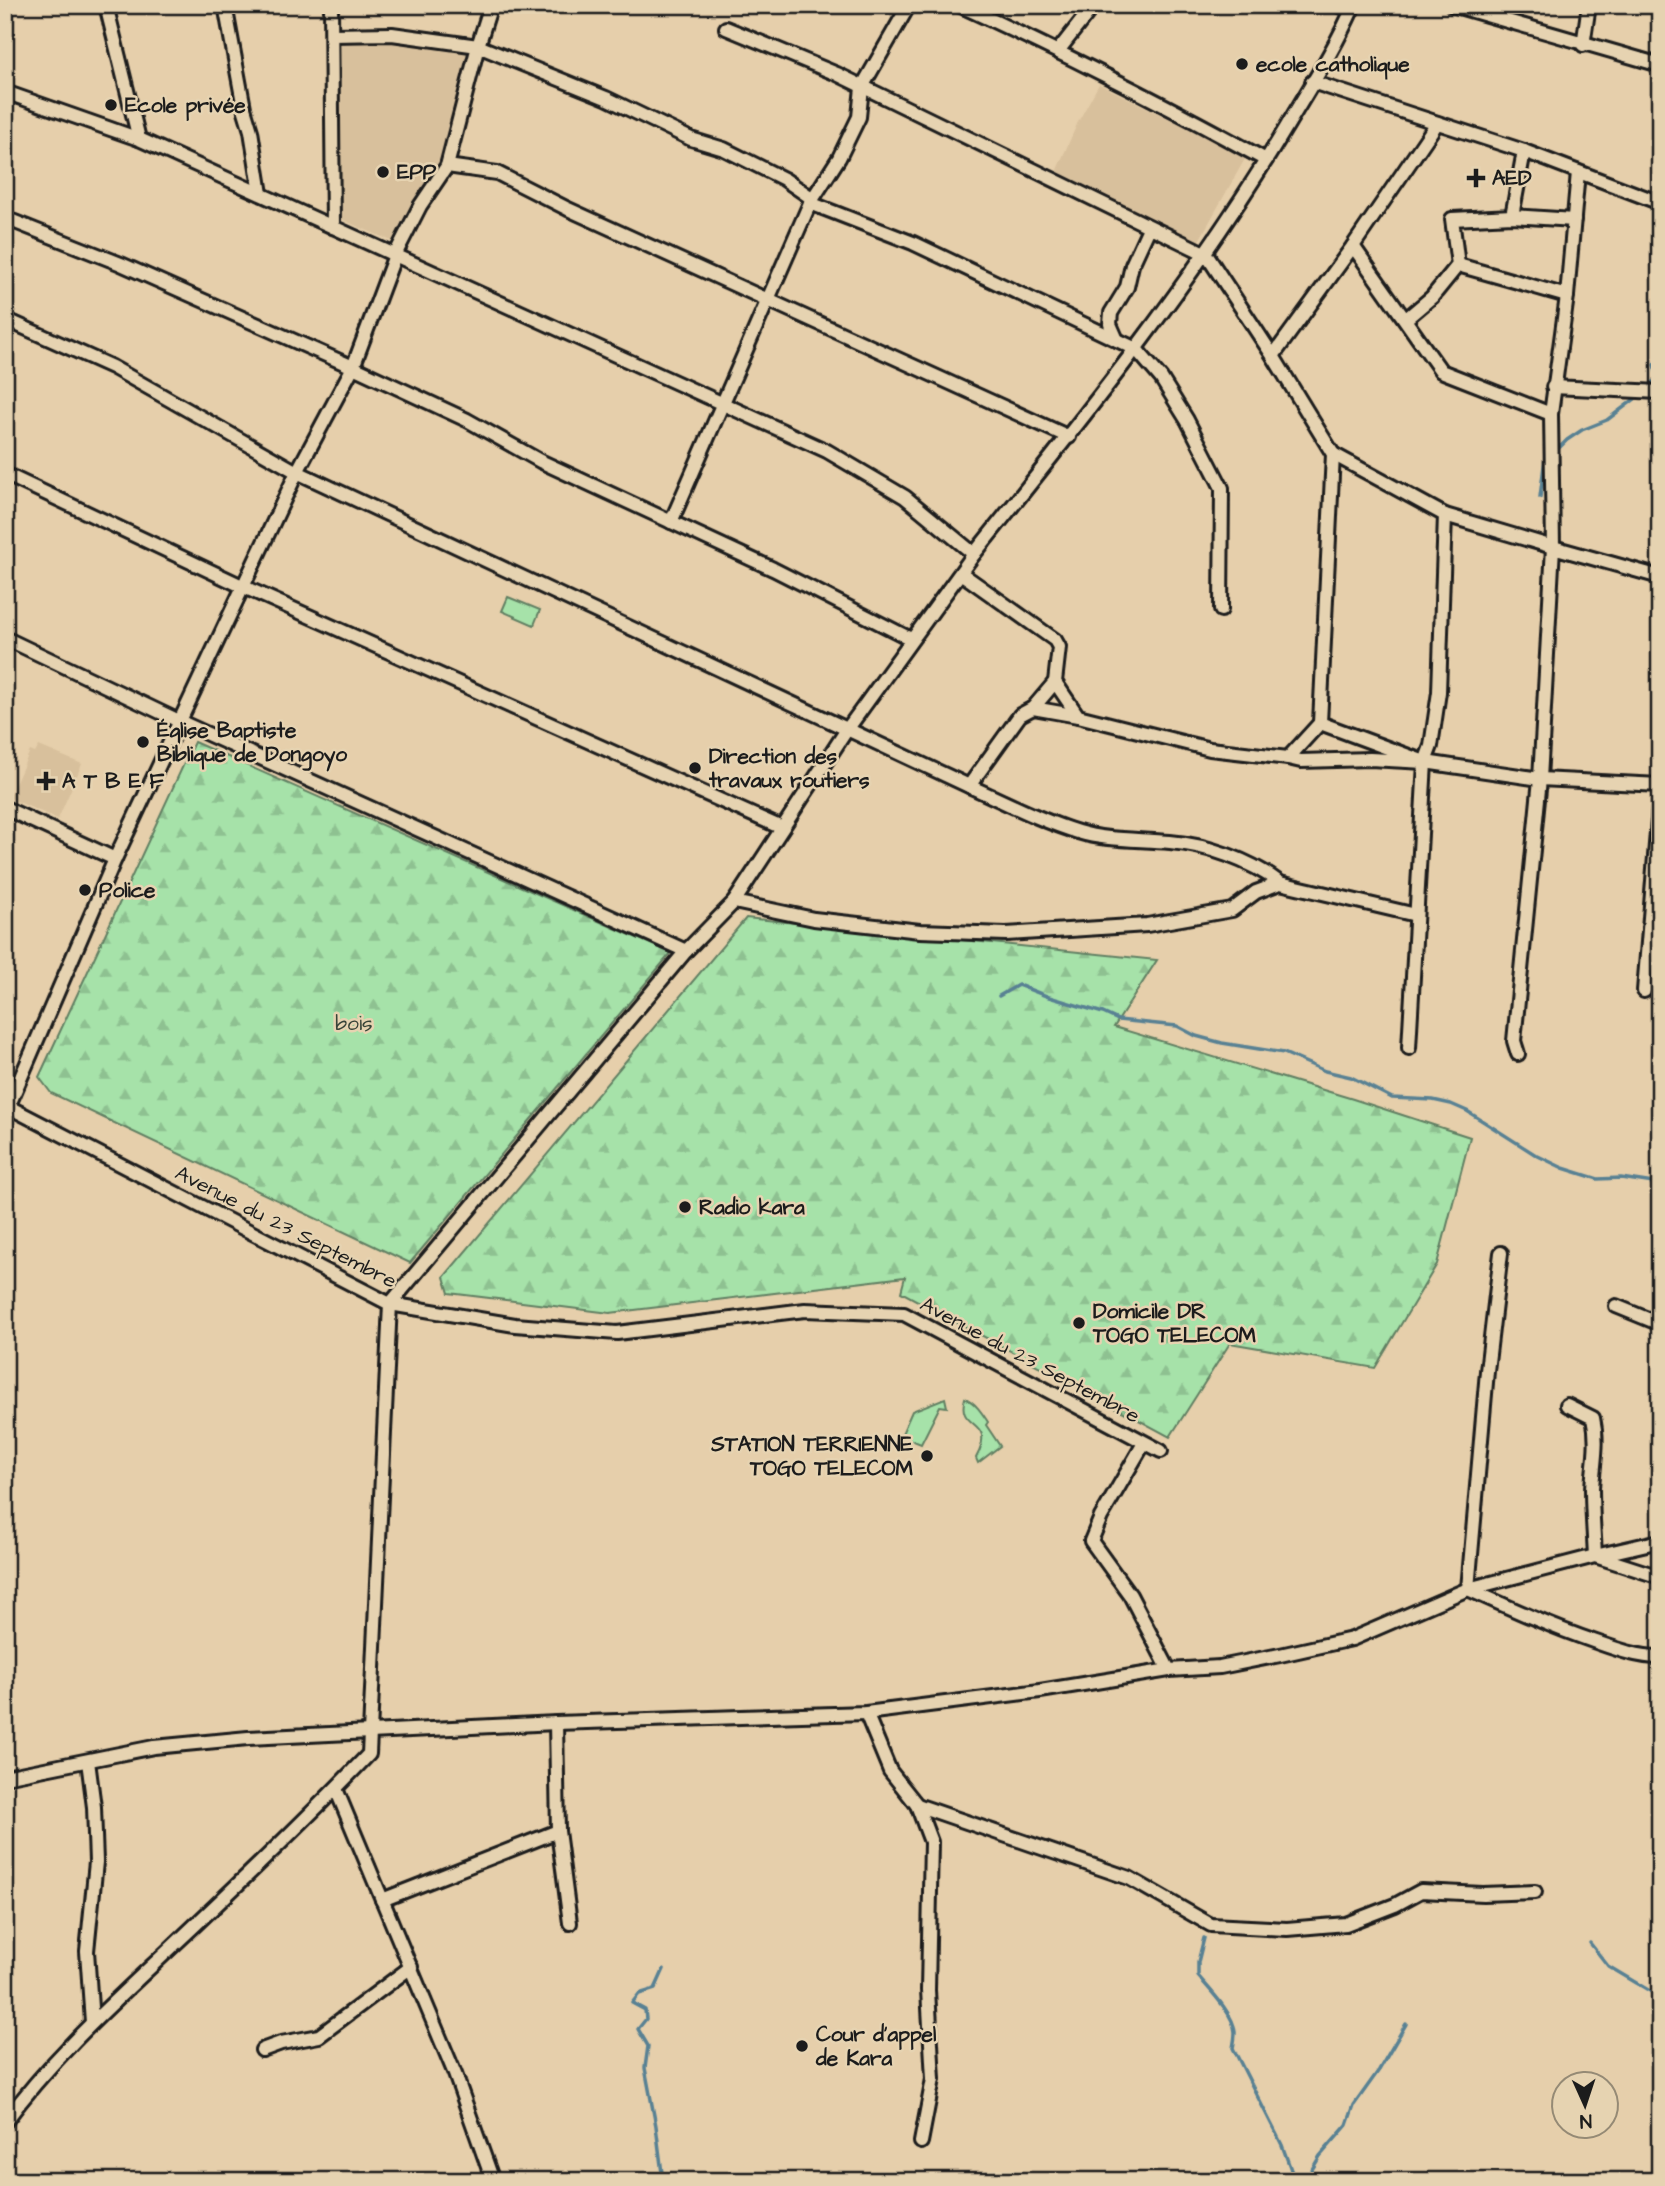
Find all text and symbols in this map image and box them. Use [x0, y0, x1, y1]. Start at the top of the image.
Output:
place label: ecole catholique [1256, 50, 1410, 80]
marker: ecole catholique [1234, 56, 1250, 72]
place label: Ecole privée [125, 91, 246, 121]
marker: Ecole privée [103, 97, 119, 113]
place label: EPP [397, 158, 437, 187]
marker: EPP [375, 164, 391, 180]
place label: AED [1492, 164, 1532, 193]
marker: AED [1466, 168, 1486, 188]
place label: Église Baptiste Biblique de Dongoyo [157, 716, 347, 772]
marker: Église Baptiste Biblique de Dongoyo [135, 734, 151, 750]
place label: Direction des travaux routiers [708, 742, 870, 795]
marker: Direction des travaux routiers [687, 760, 703, 776]
place label: A T B E F [62, 767, 165, 796]
marker: A T B E F [36, 771, 56, 791]
place label: Police [99, 876, 156, 905]
marker: Police [77, 882, 93, 898]
park label: bois [335, 1009, 373, 1038]
street label: Avenue du 23 Septembre [170, 1158, 402, 1296]
place label: Radio kara [699, 1193, 805, 1222]
marker: Radio kara [677, 1199, 693, 1215]
street label: Avenue du 23 Septembre [915, 1290, 1145, 1431]
place label: Domicile DR TOGO TELECOM [1092, 1297, 1257, 1350]
marker: Domicile DR TOGO TELECOM [1071, 1315, 1087, 1331]
place label: STATION TERRIENNE TOGO TELECOM [710, 1430, 914, 1483]
marker: STATION TERRIENNE TOGO TELECOM [919, 1448, 935, 1464]
place label: Cour d'appel de Kara [815, 2020, 937, 2073]
marker: Cour d'appel de Kara [794, 2038, 810, 2054]
north arrow [1550, 2070, 1620, 2140]
text: N [1579, 2107, 1592, 2134]

